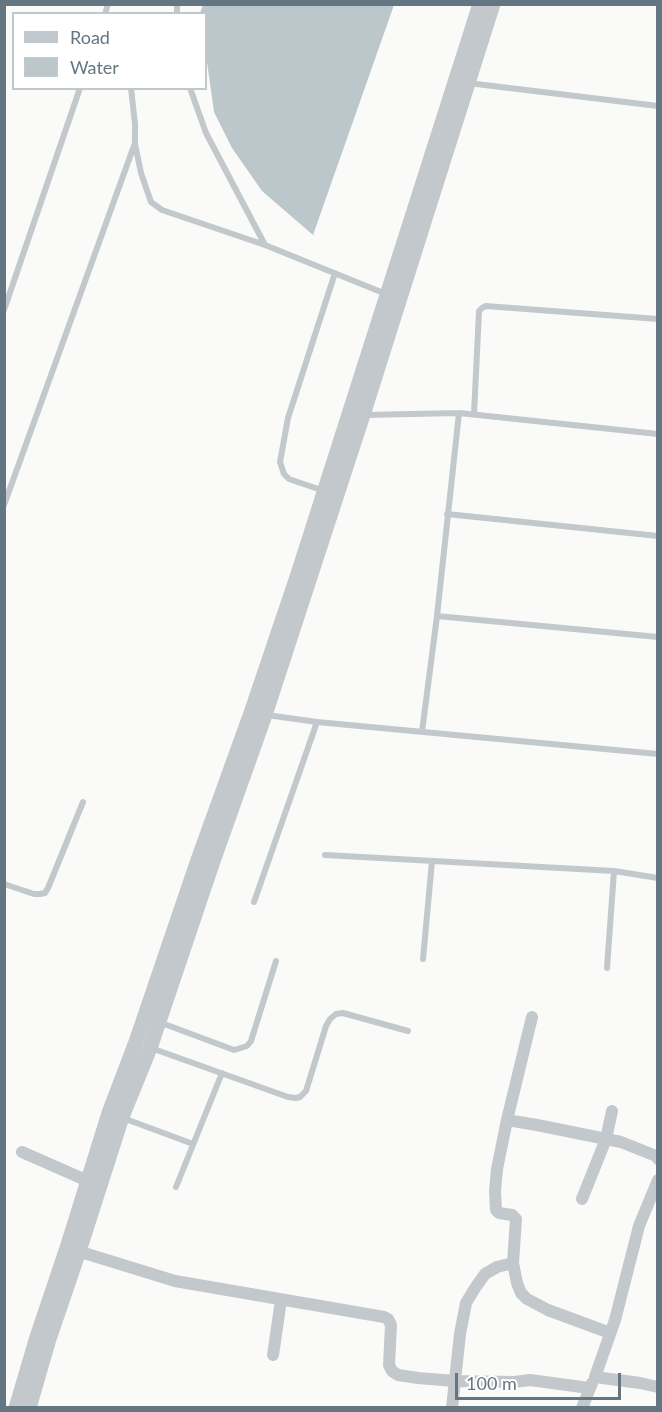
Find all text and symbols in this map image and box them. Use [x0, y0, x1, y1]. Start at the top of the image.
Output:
legend [12, 12, 207, 90]
text: Road [70, 26, 110, 48]
text: Water [70, 56, 119, 78]
scale bar [458, 1361, 624, 1399]
text: 100 m [466, 1372, 517, 1394]

